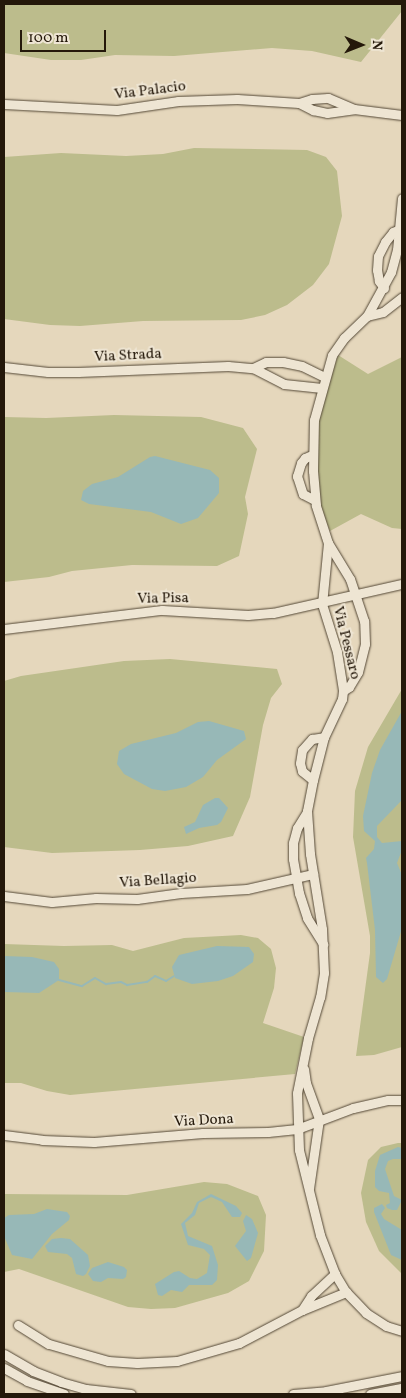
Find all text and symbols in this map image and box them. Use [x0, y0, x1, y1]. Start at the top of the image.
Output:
scale bar [22, 20, 109, 52]
north arrow [336, 20, 386, 70]
text: 100 m [28, 28, 68, 49]
text: N [367, 40, 386, 51]
street label: Via Palacio [113, 78, 187, 104]
street label: Via Strada [94, 345, 162, 367]
street label: Via Pisa [137, 590, 189, 608]
street label: Via Pessaro [328, 605, 364, 681]
street label: Via Bellagio [119, 869, 197, 893]
street label: Via Dona [174, 1110, 234, 1132]

